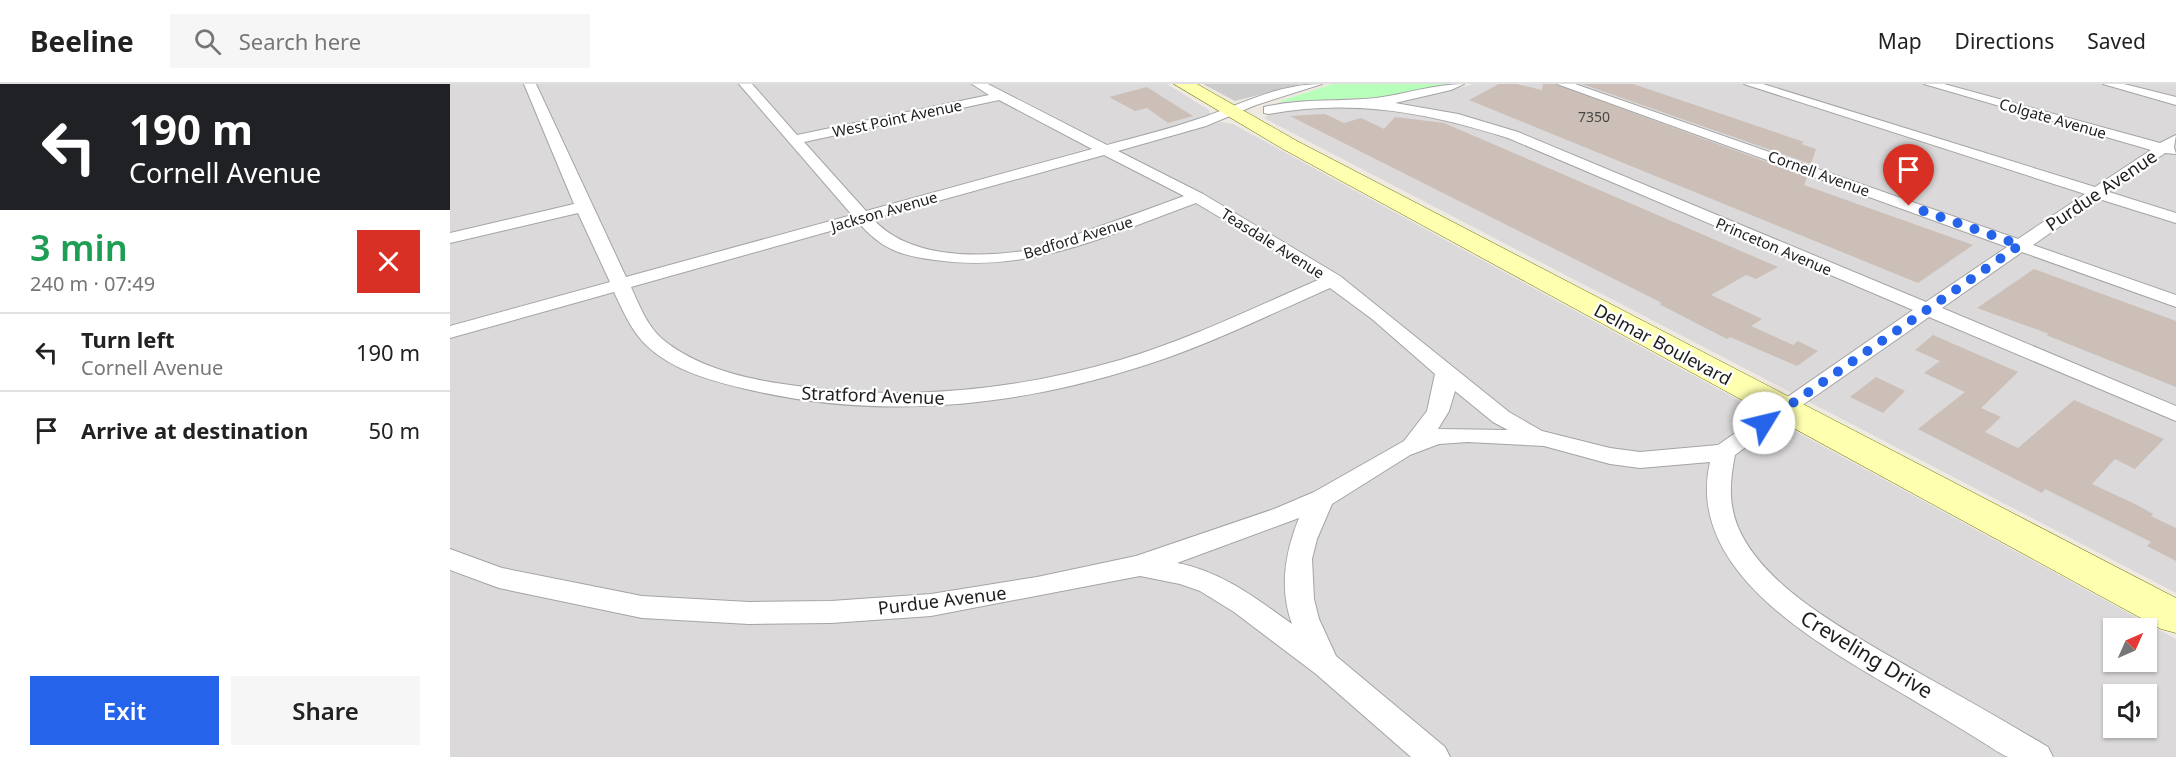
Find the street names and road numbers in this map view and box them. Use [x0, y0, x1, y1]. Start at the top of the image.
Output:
street label: Colgate Avenue [1997, 93, 2109, 143]
street label: West Point Avenue [830, 95, 964, 141]
street label: Purdue Avenue [2041, 144, 2161, 236]
street label: Cornell Avenue [1765, 145, 1873, 201]
street label: Jackson Avenue [827, 186, 940, 236]
street label: Teasdale Avenue [1218, 203, 1328, 283]
street label: Bedford Avenue [1021, 211, 1135, 263]
street label: Princeton Avenue [1713, 212, 1835, 280]
street label: Delmar Boulevard [1590, 298, 1736, 390]
street label: Stratford Avenue [801, 381, 945, 409]
street label: Purdue Avenue [876, 580, 1008, 620]
street label: Creveling Drive [1796, 603, 1938, 705]

